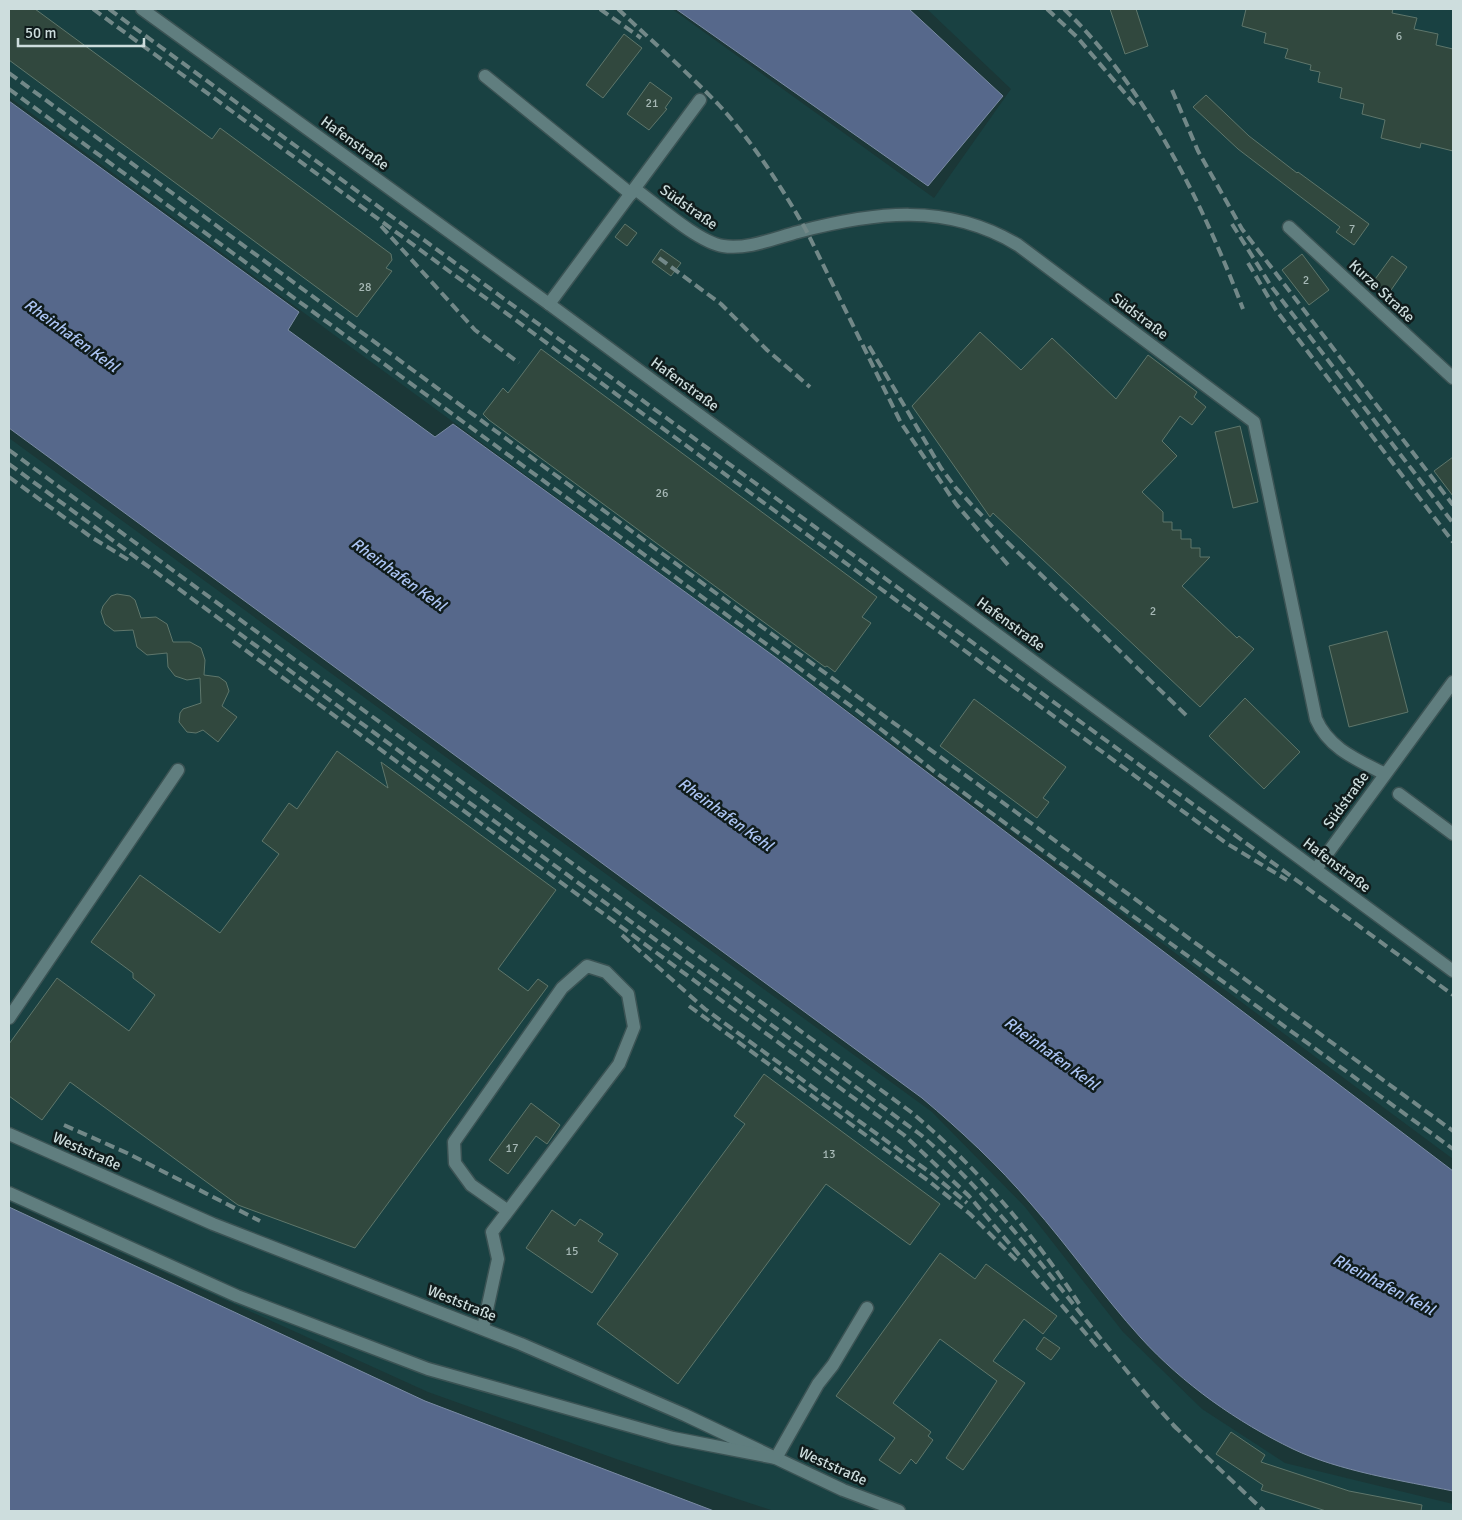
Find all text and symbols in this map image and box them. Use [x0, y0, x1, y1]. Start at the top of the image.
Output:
scale bar [18, 15, 144, 47]
text: 50 m [25, 24, 56, 42]
house number: 6 [1396, 29, 1402, 44]
house number: 21 [646, 96, 658, 111]
street label: Hafenstraße [317, 112, 393, 174]
street label: Südstraße [657, 181, 721, 233]
house number: 7 [1349, 222, 1355, 237]
street label: Kurze Straße [1345, 256, 1419, 326]
house number: 2 [1303, 273, 1309, 288]
house number: 28 [359, 280, 371, 295]
street label: Südstraße [1108, 289, 1172, 343]
water label: Rheinhafen Kehl [20, 295, 124, 378]
street label: Hafenstraße [647, 353, 723, 415]
house number: 26 [656, 486, 668, 501]
water label: Rheinhafen Kehl [347, 534, 451, 617]
street label: Hafenstraße [973, 593, 1049, 655]
house number: 2 [1150, 604, 1156, 619]
street label: Südstraße [1319, 768, 1373, 832]
water label: Rheinhafen Kehl [674, 774, 778, 857]
street label: Hafenstraße [1300, 834, 1374, 896]
water label: Rheinhafen Kehl [1000, 1013, 1104, 1096]
street label: Weststraße [50, 1128, 124, 1174]
house number: 17 [506, 1141, 518, 1156]
house number: 13 [823, 1147, 835, 1162]
house number: 15 [566, 1244, 578, 1259]
water label: Rheinhafen Kehl [1329, 1250, 1439, 1321]
street label: Weststraße [425, 1281, 499, 1325]
street label: Weststraße [796, 1443, 870, 1489]

